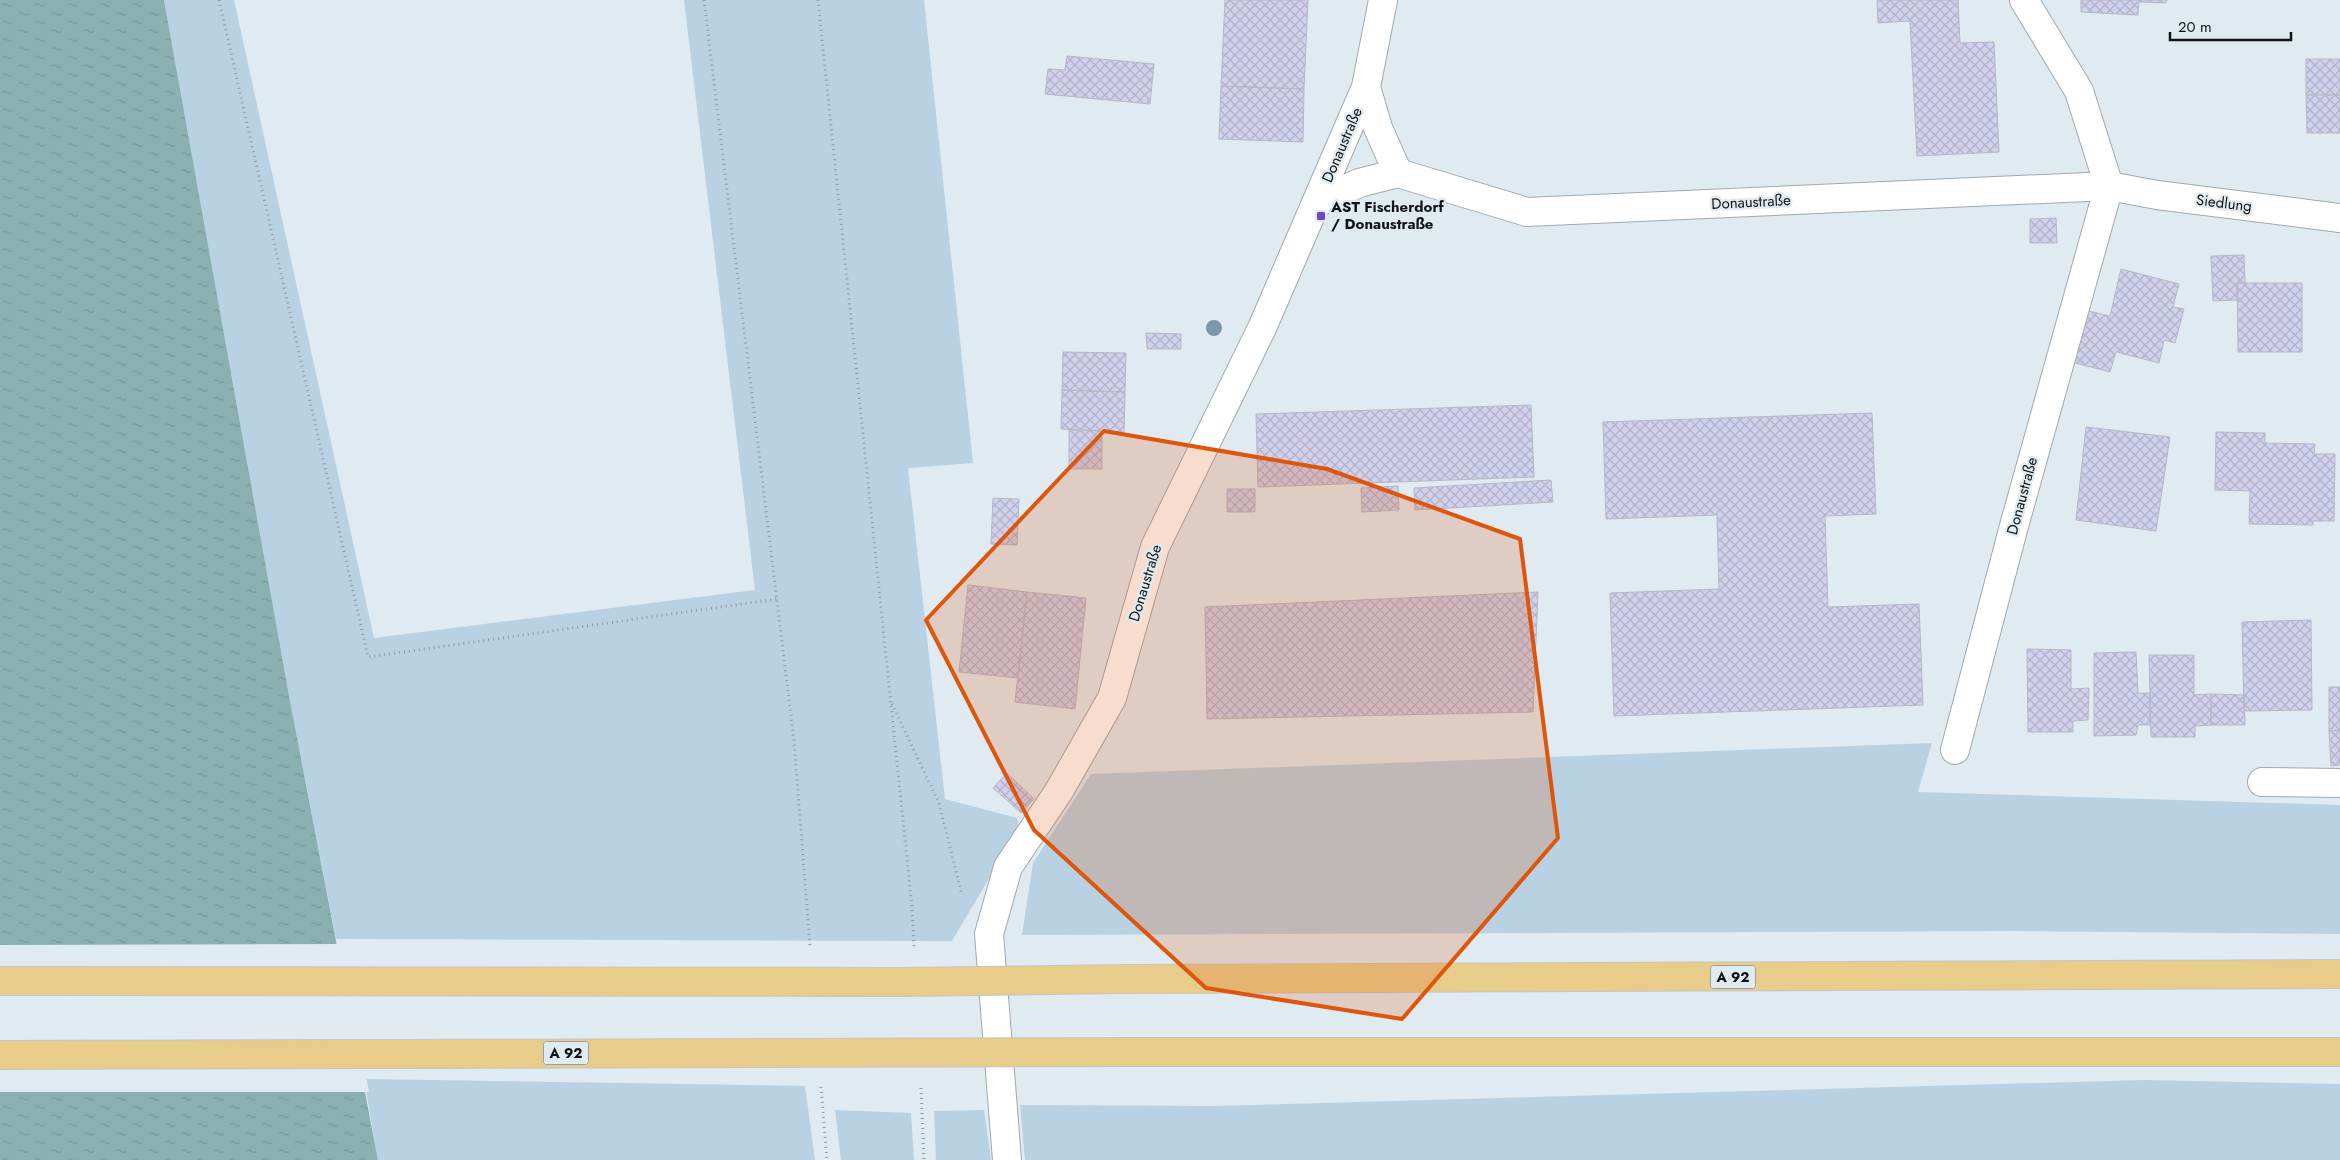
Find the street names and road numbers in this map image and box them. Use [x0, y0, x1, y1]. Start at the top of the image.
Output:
street label: Donaustraße [1316, 104, 1368, 186]
street label: Donaustraße [1711, 189, 1792, 215]
street label: Siedlung [2195, 189, 2253, 217]
street label: Donaustraße [2001, 454, 2043, 537]
street label: Donaustraße [1123, 541, 1167, 624]
road number: A 92 [1710, 966, 1756, 989]
road number: A 92 [544, 1042, 588, 1064]

